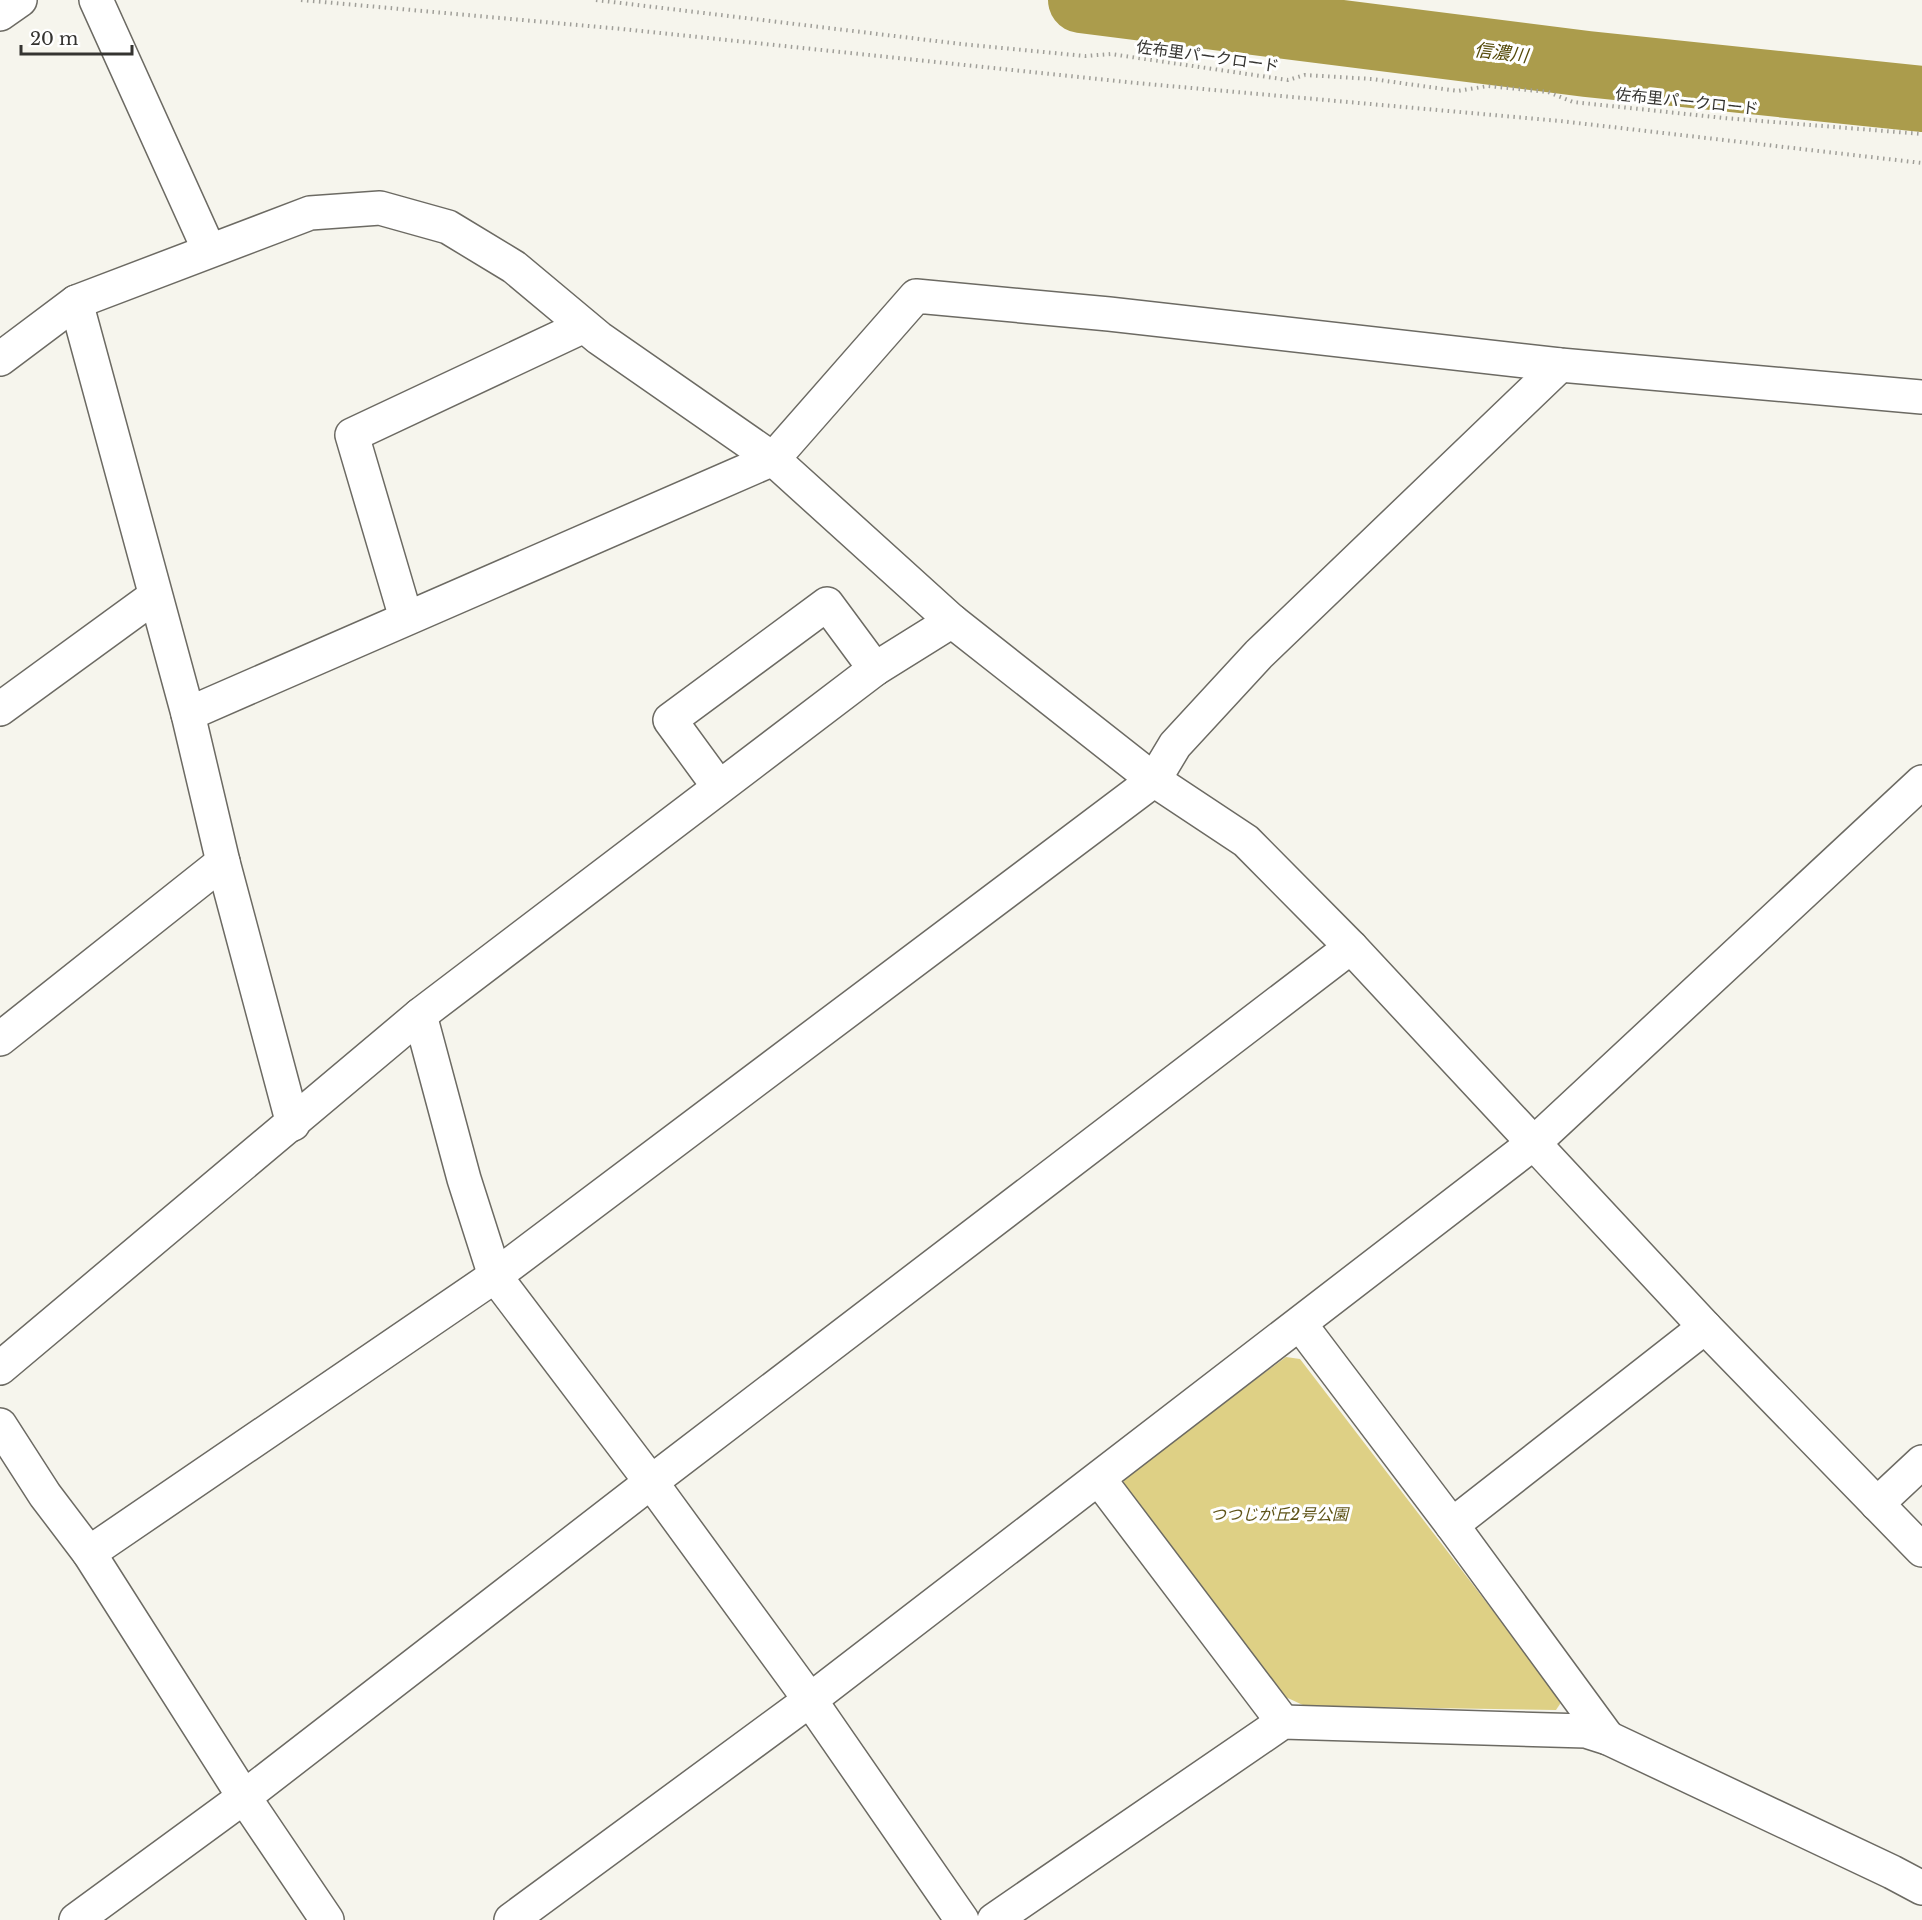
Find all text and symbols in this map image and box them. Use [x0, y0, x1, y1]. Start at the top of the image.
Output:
scale bar [21, 18, 132, 56]
text: 20 m [30, 28, 78, 50]
street label: 佐布里パークロード [1135, 36, 1281, 76]
water label: 信濃川 [1473, 39, 1531, 67]
street label: 佐布里パークロード [1614, 84, 1760, 118]
park label: つつじが丘2号公園 [1210, 1504, 1350, 1524]

